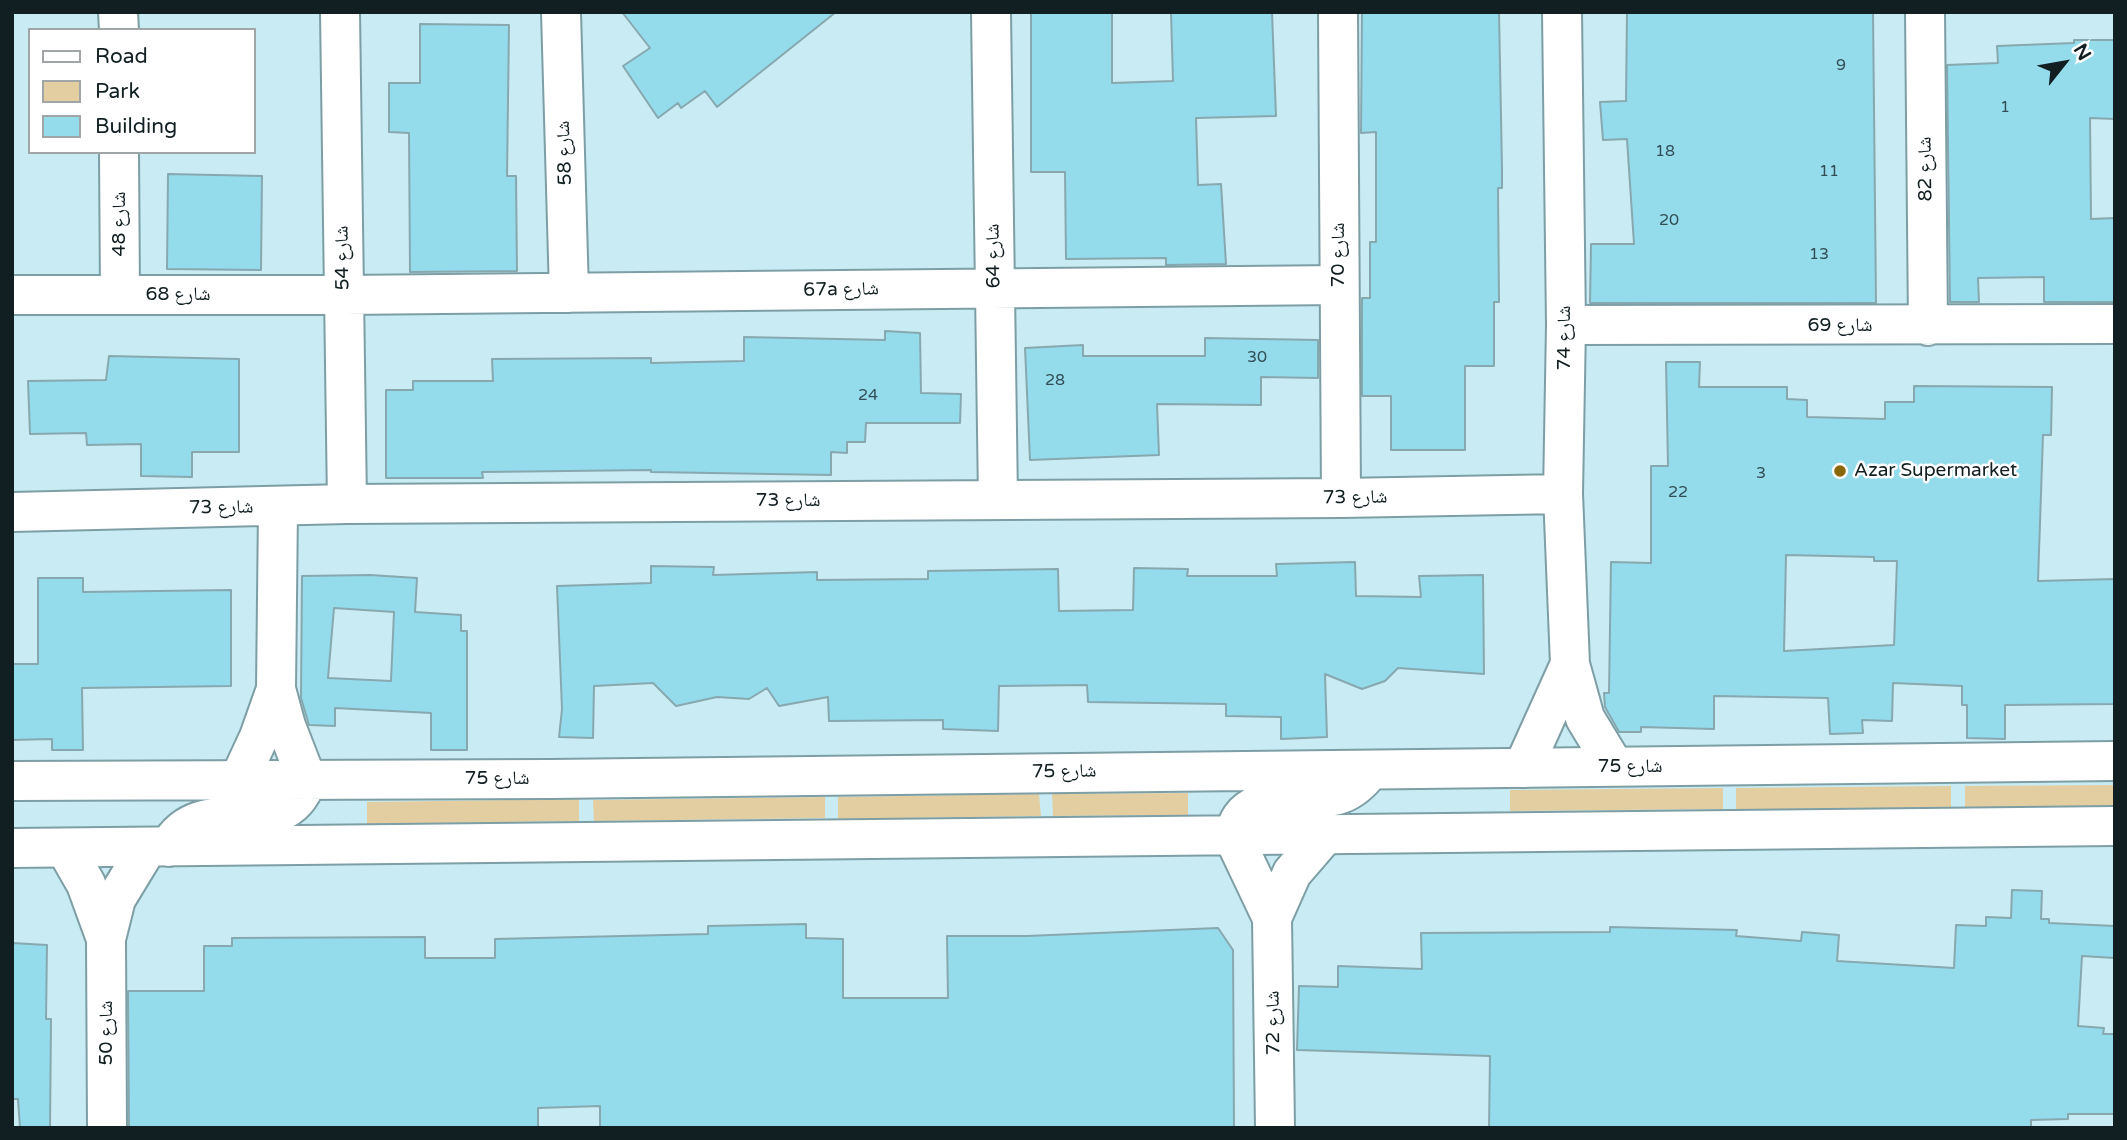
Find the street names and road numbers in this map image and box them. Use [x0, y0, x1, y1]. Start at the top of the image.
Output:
street label: شارع 58 [552, 120, 578, 186]
street label: شارع 82 [1914, 136, 1938, 202]
street label: شارع 48 [109, 192, 131, 256]
street label: شارع 64 [982, 223, 1006, 289]
street label: شارع 70 [1328, 223, 1350, 287]
street label: شارع 54 [331, 225, 355, 291]
street label: 67a شارع [803, 278, 879, 302]
street label: شارع 68 [146, 284, 210, 306]
street label: شارع 74 [1554, 306, 1576, 370]
street label: شارع 69 [1808, 315, 1872, 337]
street label: شارع 73 [1322, 486, 1388, 510]
street label: شارع 73 [756, 490, 820, 512]
street label: شارع 73 [188, 496, 254, 520]
street label: شارع 75 [1598, 756, 1662, 778]
street label: شارع 75 [1031, 760, 1097, 784]
street label: شارع 75 [465, 768, 529, 790]
street label: شارع 72 [1262, 990, 1286, 1056]
street label: شارع 50 [96, 1001, 118, 1065]

